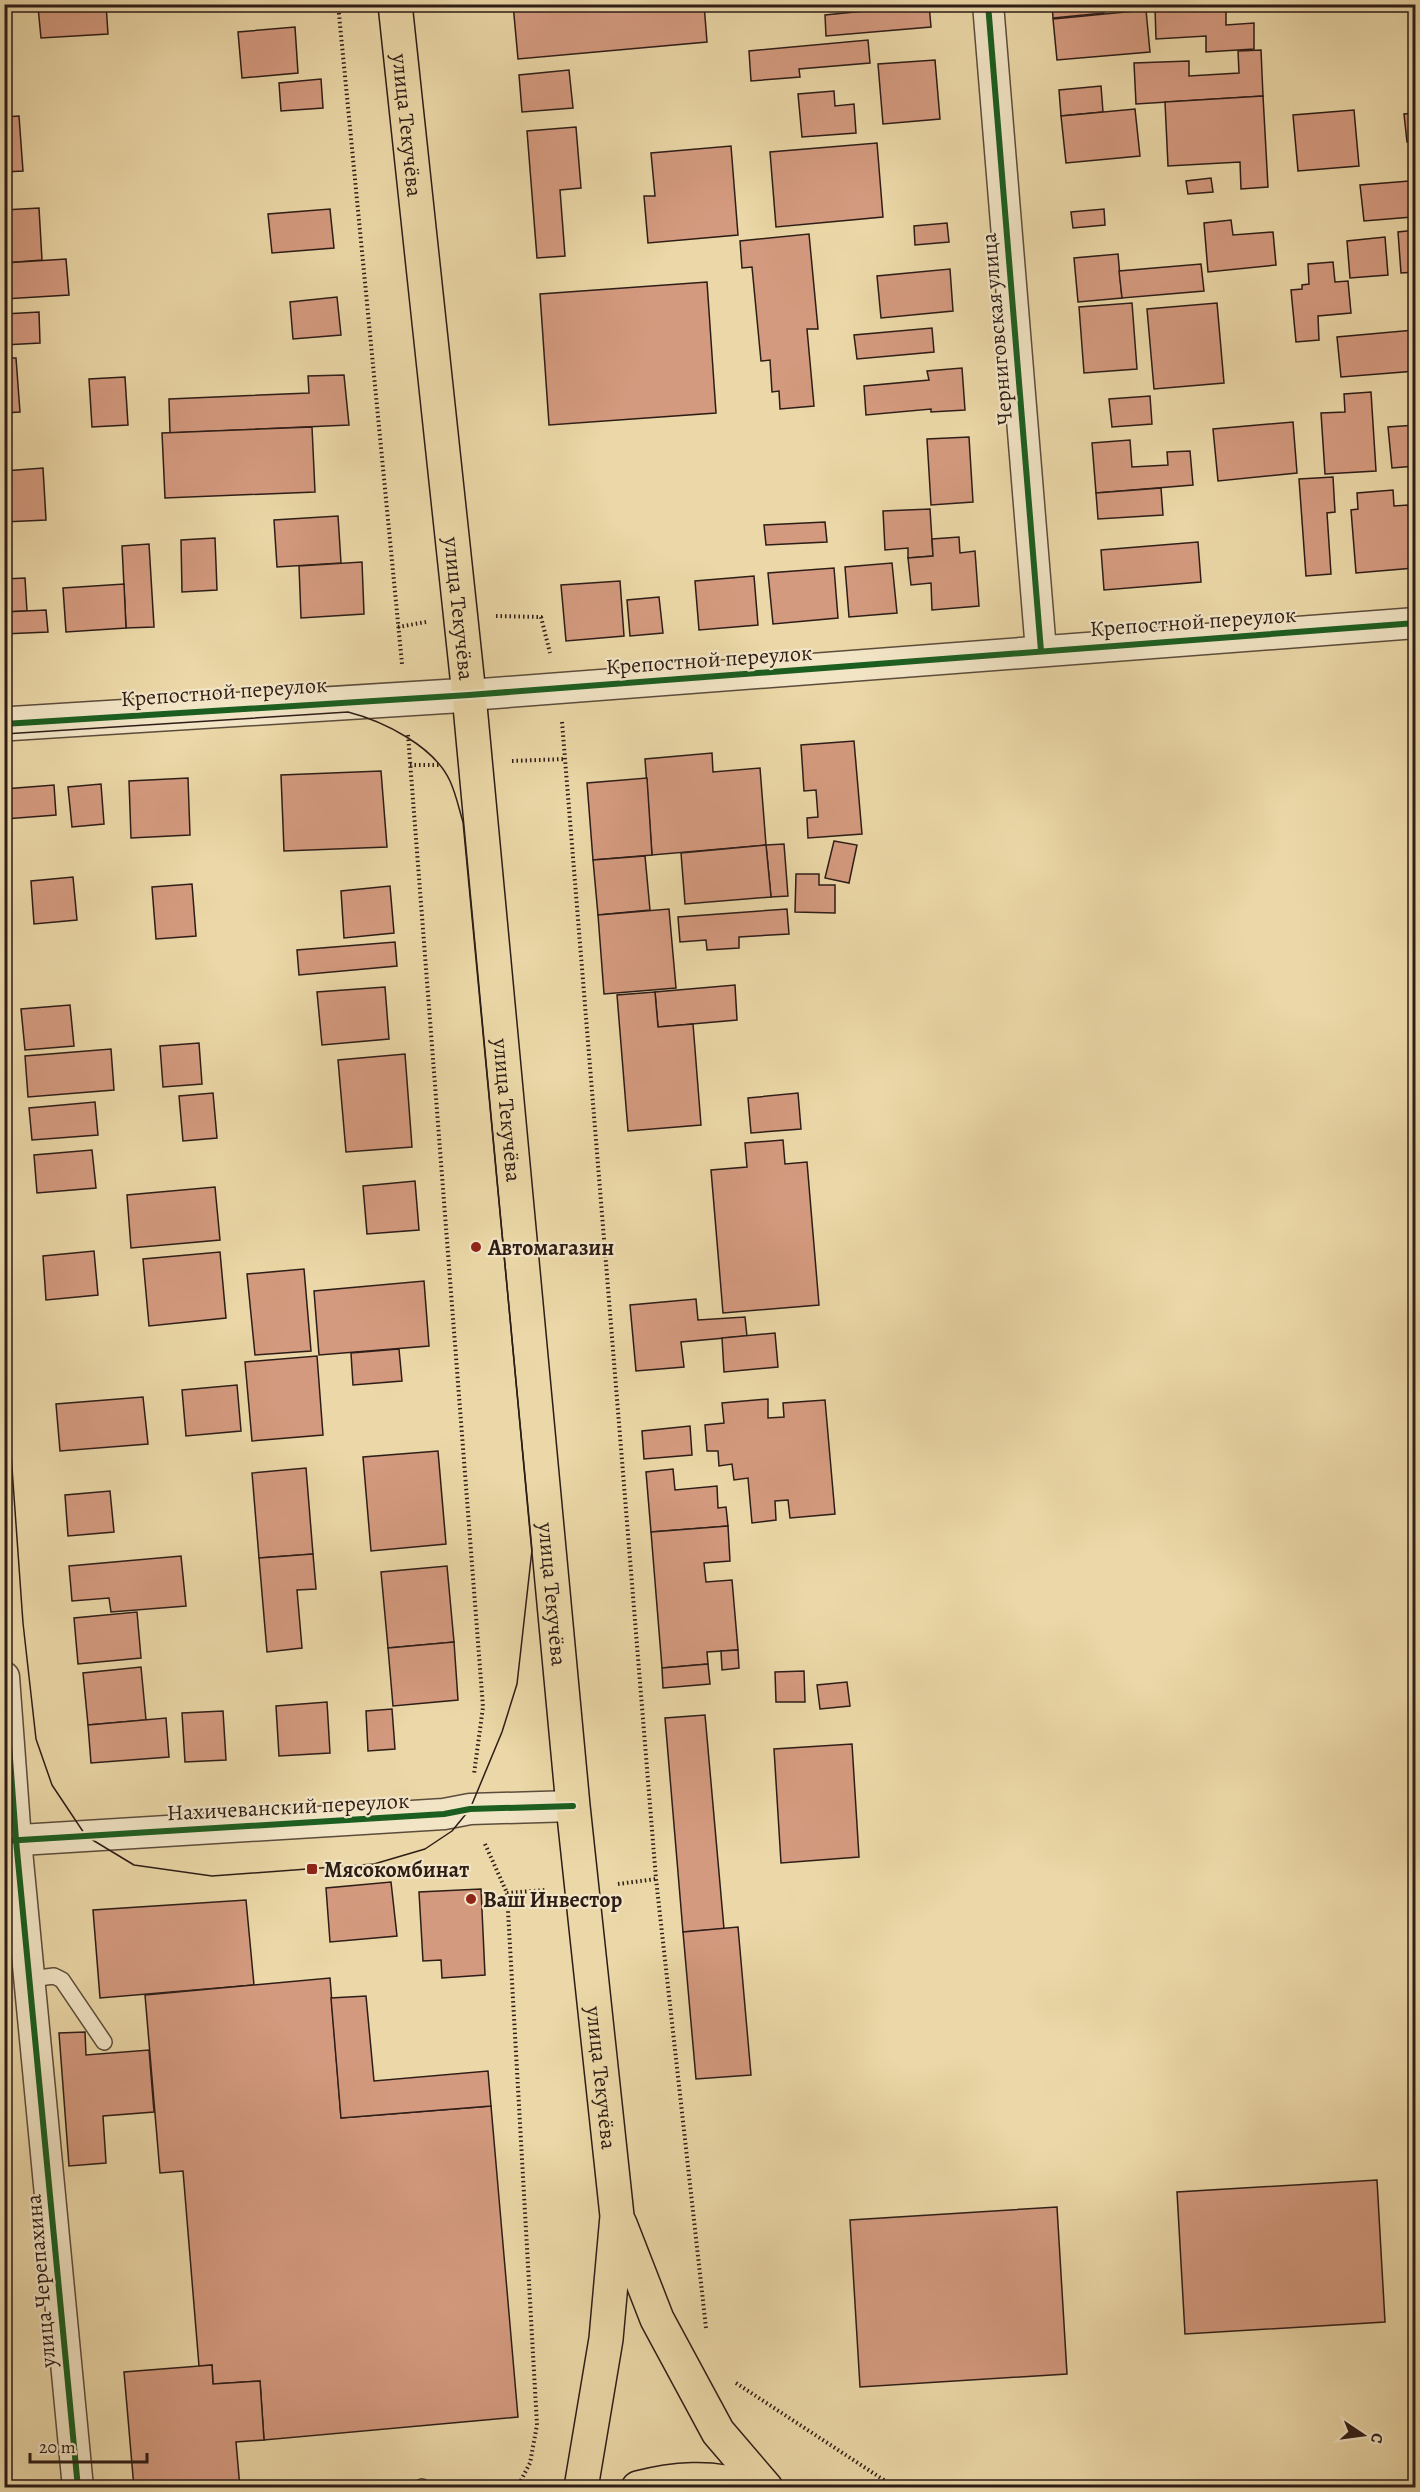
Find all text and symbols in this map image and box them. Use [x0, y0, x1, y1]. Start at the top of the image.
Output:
street label: улица Текучёва [384, 51, 430, 199]
street label: Черниговская улица [974, 231, 1020, 426]
street label: улица Текучёва [436, 535, 481, 683]
street label: Крепостной переулок [1089, 600, 1297, 644]
street label: Крепостной переулок [605, 638, 813, 682]
street label: Крепостной переулок [120, 670, 328, 714]
street label: улица Текучёва [485, 1036, 529, 1184]
place label: Автомагазин [487, 1233, 614, 1263]
marker: Автомагазин [469, 1240, 483, 1254]
street label: улица Текучёва [530, 1520, 574, 1668]
street label: Нахичеванский переулок [166, 1786, 410, 1828]
place label: Мясокомбинат [324, 1855, 469, 1885]
marker: Мясокомбинат [305, 1862, 319, 1876]
place label: Ваш Инвестор [483, 1885, 622, 1915]
marker: Ваш Инвестор [464, 1892, 478, 1906]
street label: улица Текучёва [578, 2004, 624, 2152]
street label: улица Черепахина [18, 2192, 64, 2370]
north arrow [1333, 2405, 1393, 2465]
scale bar [30, 2426, 147, 2464]
text: С [1365, 2431, 1388, 2446]
text: 20 m [39, 2435, 76, 2459]

